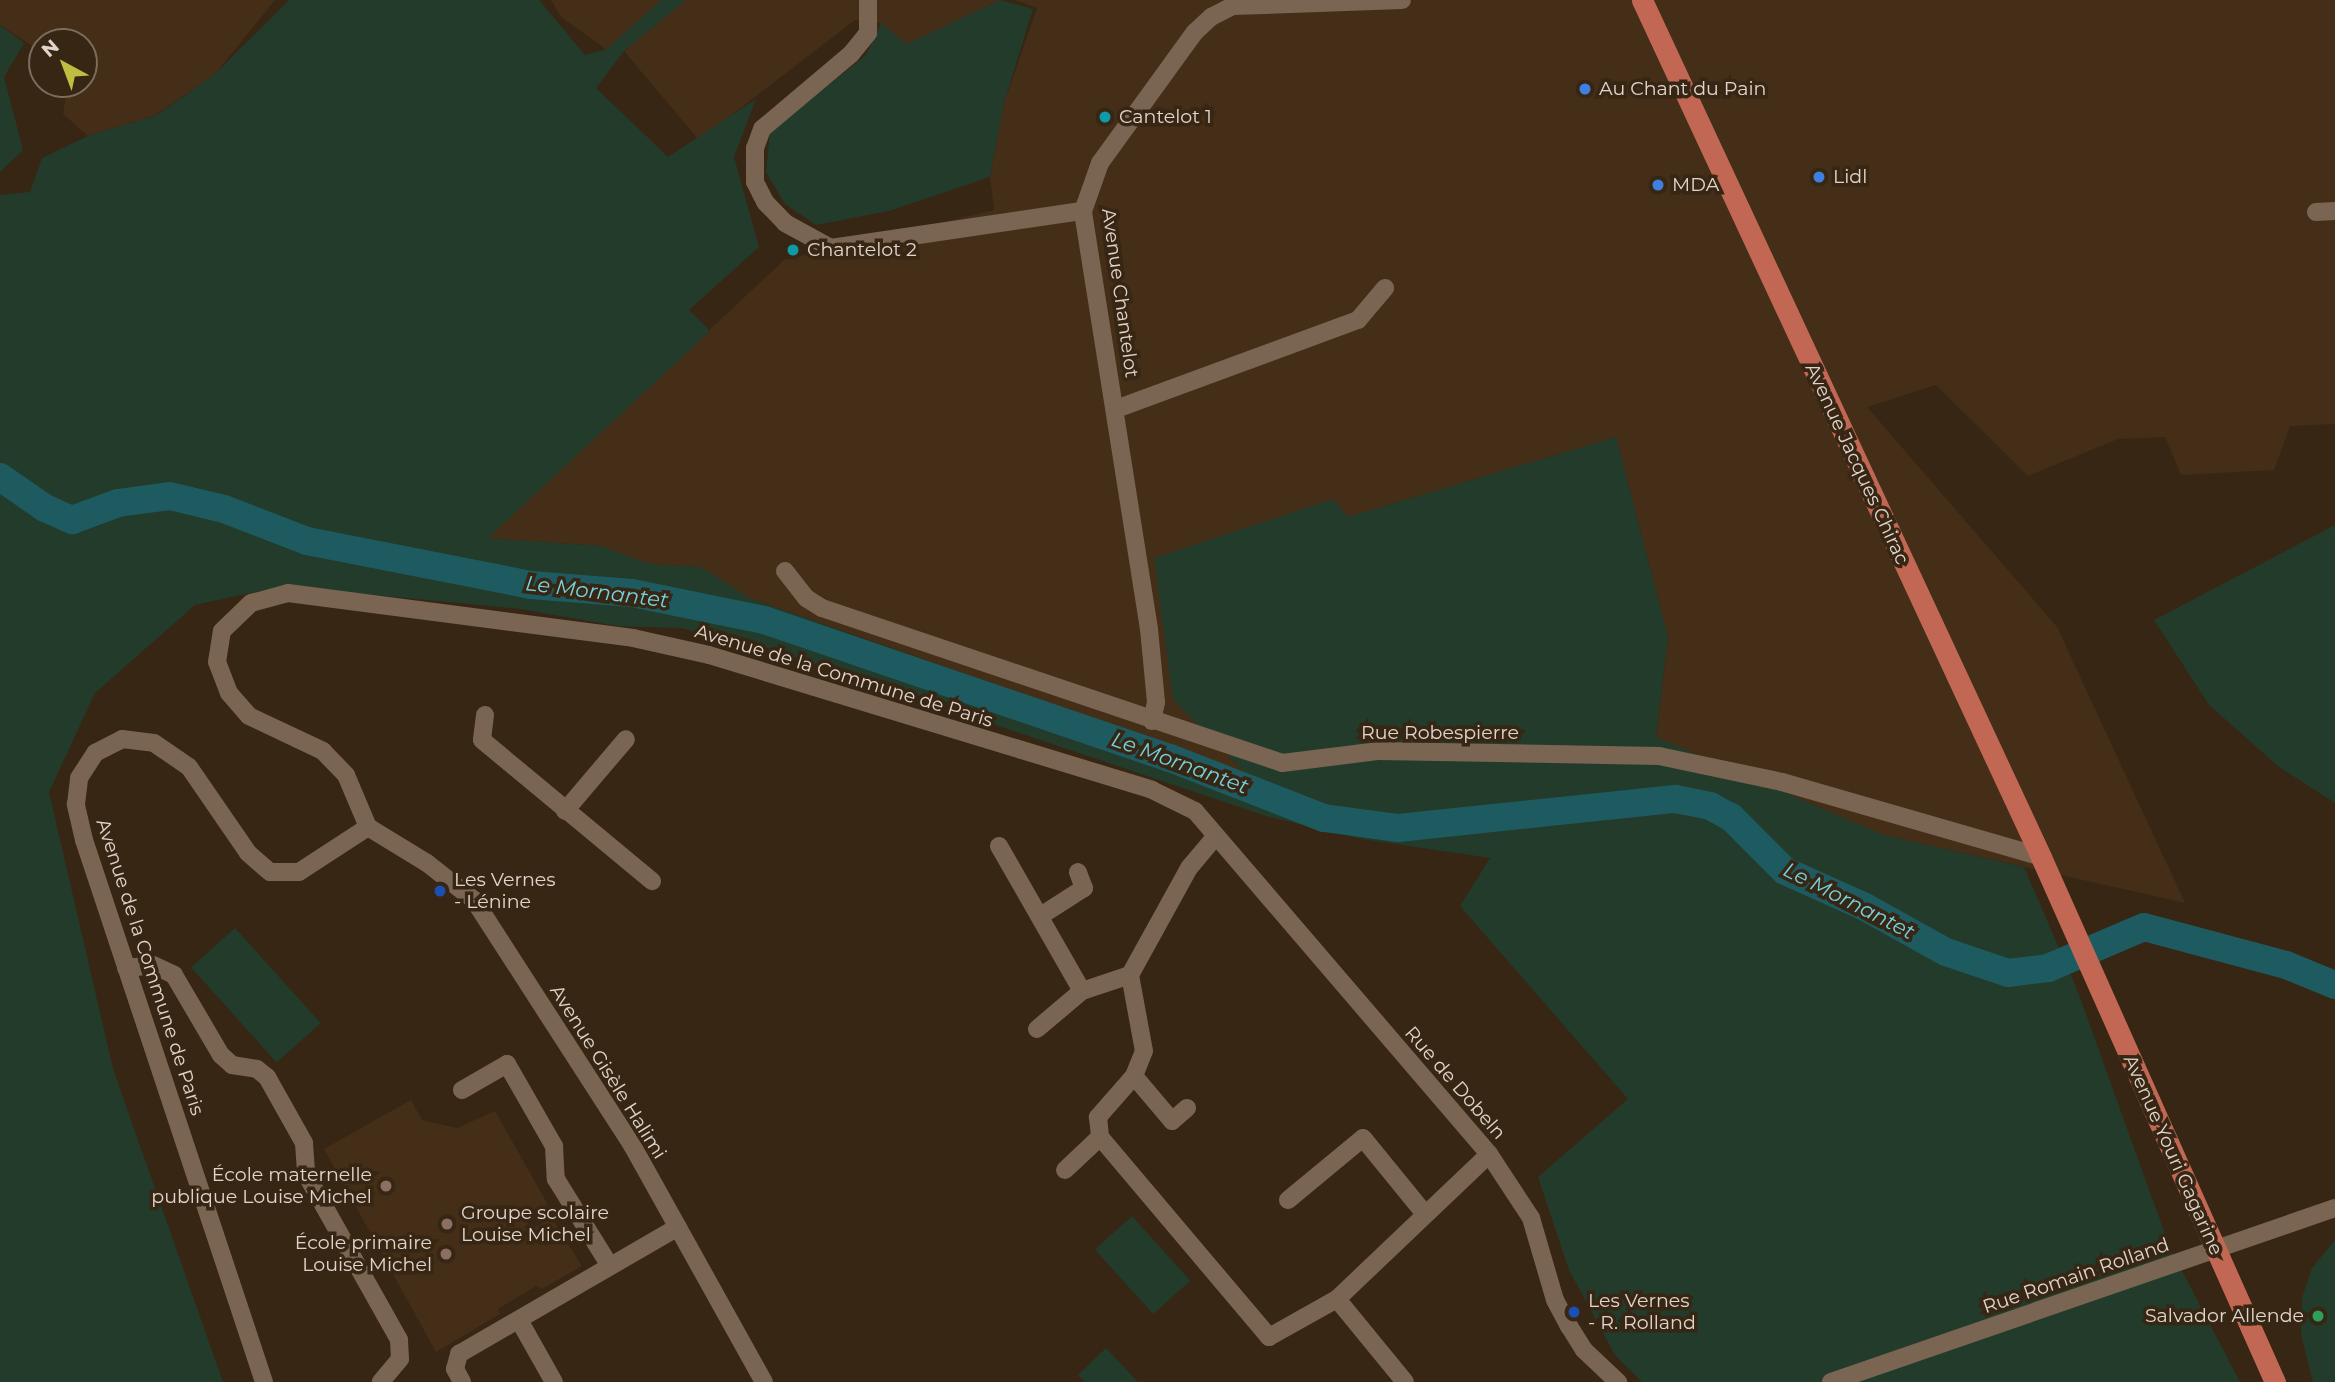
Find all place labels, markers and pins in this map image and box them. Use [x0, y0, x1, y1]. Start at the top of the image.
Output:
place label: Au Chant du Pain [1599, 78, 1766, 100]
marker: Au Chant du Pain [1577, 81, 1593, 97]
place label: Cantelot 1 [1119, 106, 1212, 128]
marker: Cantelot 1 [1097, 109, 1113, 125]
place label: Lidl [1833, 166, 1867, 188]
marker: Lidl [1811, 169, 1827, 185]
place label: MDA [1672, 174, 1719, 196]
marker: MDA [1650, 177, 1666, 193]
place label: Chantelot 2 [807, 239, 917, 261]
marker: Chantelot 2 [785, 242, 801, 258]
place label: Les Vernes - Lénine [454, 869, 556, 913]
marker: Les Vernes - Lénine [432, 883, 448, 899]
place label: École maternelle publique Louise Michel [151, 1164, 372, 1208]
marker: École maternelle publique Louise Michel [378, 1178, 394, 1194]
place label: Groupe scolaire Louise Michel [461, 1202, 609, 1246]
marker: Groupe scolaire Louise Michel [439, 1216, 455, 1232]
place label: École primaire Louise Michel [295, 1232, 432, 1276]
marker: École primaire Louise Michel [438, 1246, 454, 1262]
place label: Les Vernes - R. Rolland [1588, 1290, 1696, 1334]
marker: Les Vernes - R. Rolland [1566, 1304, 1582, 1320]
place label: Salvador Allende [2145, 1305, 2304, 1327]
marker: Salvador Allende [2310, 1308, 2326, 1324]

